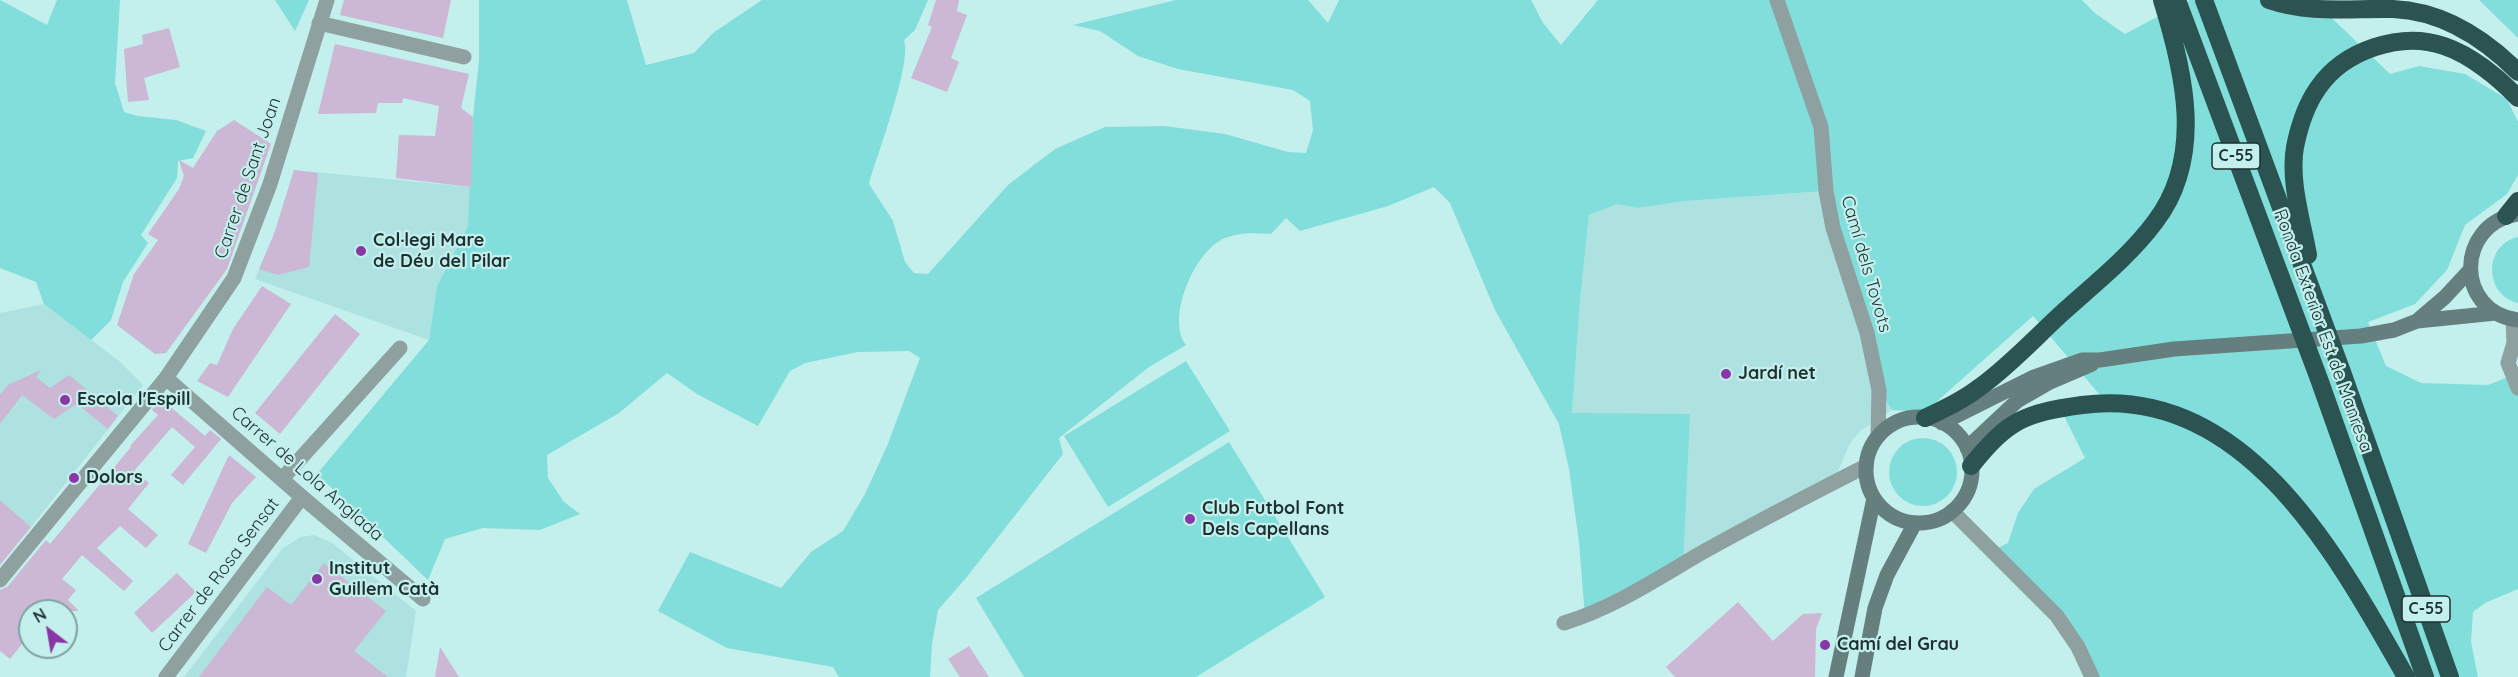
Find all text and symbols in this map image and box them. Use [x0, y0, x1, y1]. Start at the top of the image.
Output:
street label: Carrer de Sant Joan [210, 95, 286, 261]
road number: C-55 [2212, 143, 2260, 169]
street label: Camí dels Tovots [1836, 193, 1896, 335]
street label: Ronda Exterior Est de Manresa [2269, 206, 2377, 456]
place label: Col·legi Mare de Déu del Pilar [373, 230, 510, 272]
marker: Col·legi Mare de Déu del Pilar [354, 244, 368, 258]
place label: Jardí net [1738, 363, 1816, 385]
marker: Jardí net [1719, 367, 1733, 381]
place label: Escola l'Espill [77, 389, 191, 411]
marker: Escola l'Espill [58, 393, 72, 407]
street label: Carrer de Lola Anglada [226, 402, 388, 546]
place label: Dolors [86, 467, 143, 489]
marker: Dolors [67, 471, 81, 485]
street label: Carrer de Rosa Sensat [154, 494, 284, 656]
place label: Club Futbol Font Dels Capellans [1202, 498, 1344, 540]
marker: Club Futbol Font Dels Capellans [1183, 512, 1197, 526]
place label: Institut Guillem Catà [329, 558, 439, 600]
marker: Institut Guillem Catà [310, 572, 324, 586]
road number: C-55 [2402, 596, 2450, 622]
north arrow [18, 599, 78, 659]
text: N [30, 604, 50, 627]
place label: Camí del Grau [1837, 634, 1959, 656]
marker: Camí del Grau [1818, 638, 1832, 652]

